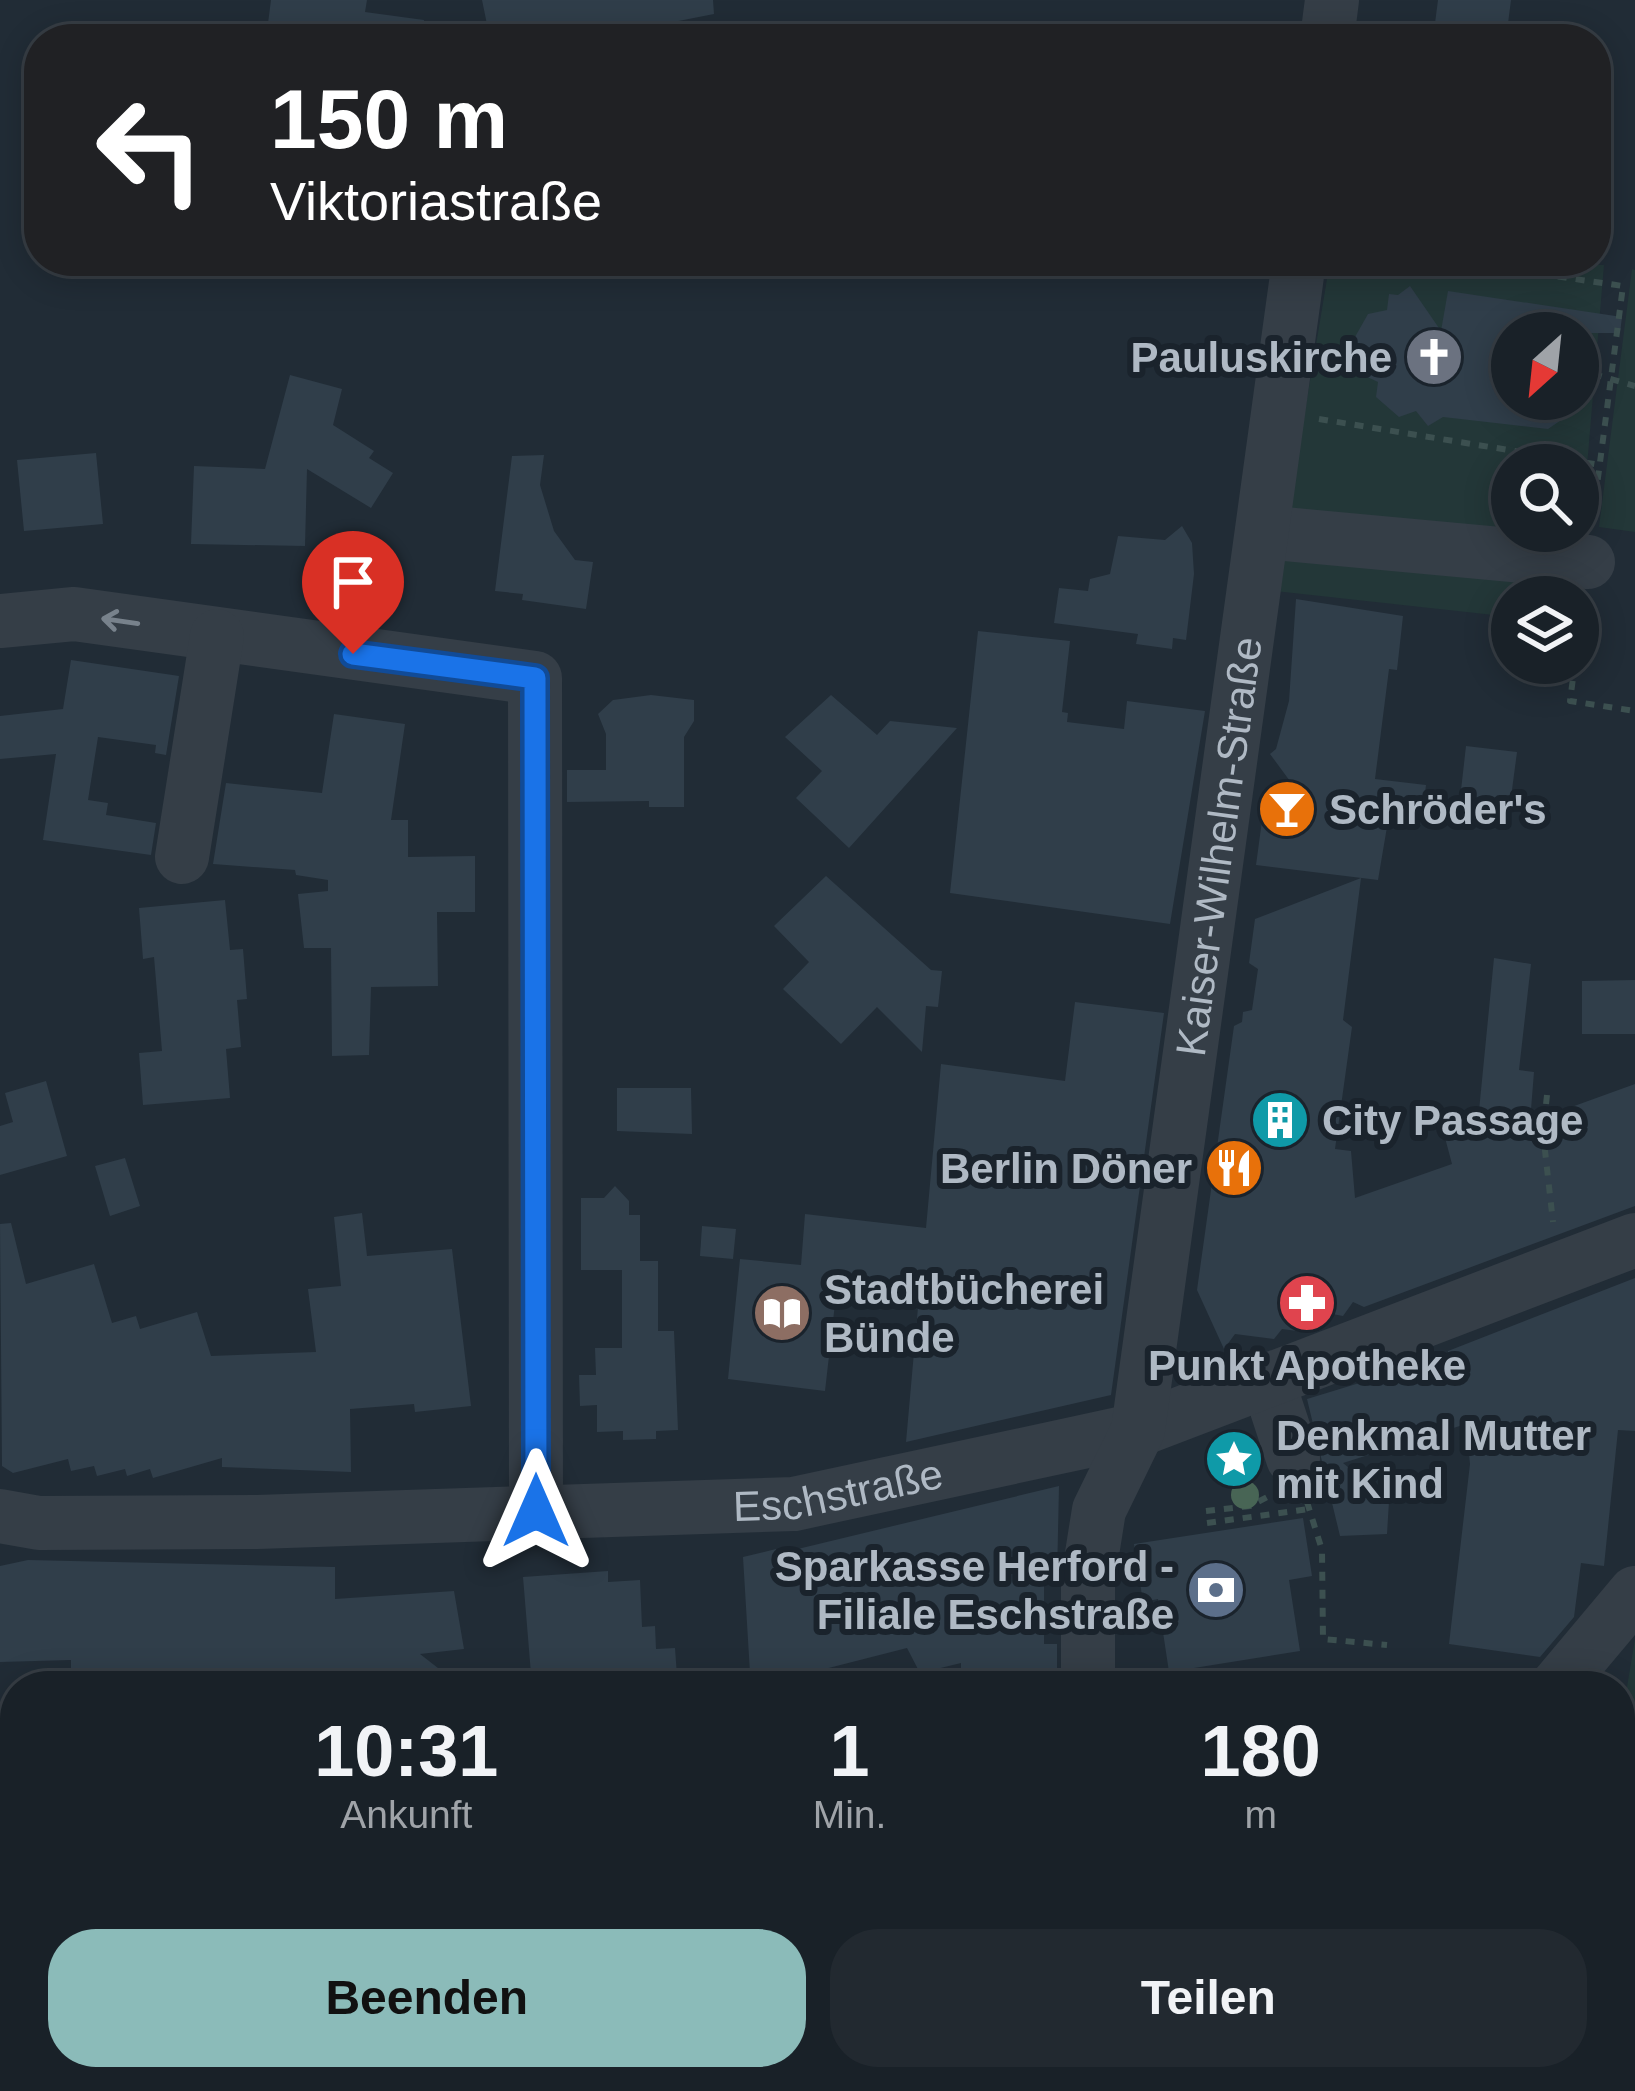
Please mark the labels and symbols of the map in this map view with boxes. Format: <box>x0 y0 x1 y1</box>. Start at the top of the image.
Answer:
north arrow <box>1491 312 1599 420</box>
church icon: Pauluskirche <box>1403 326 1465 388</box>
place label: Pauluskirche <box>1131 334 1392 381</box>
pin <box>302 531 404 654</box>
one-way arrow <box>102 609 141 632</box>
street label: Kaiser-Wilhelm-Straße <box>1166 634 1270 1059</box>
bar icon: Schröder's <box>1256 778 1318 840</box>
place label: Schröder's <box>1329 786 1547 833</box>
building icon: City Passage <box>1249 1089 1311 1151</box>
place label: City Passage <box>1322 1097 1583 1144</box>
restaurant icon: Berlin Döner <box>1203 1137 1265 1199</box>
place label: Berlin Döner <box>940 1145 1192 1192</box>
place label: Stadtbücherei Bünde <box>824 1266 1104 1361</box>
pharmacy icon: Punkt Apotheke <box>1276 1272 1338 1334</box>
library icon: Stadtbücherei Bünde <box>751 1282 813 1344</box>
place label: Punkt Apotheke <box>1148 1342 1466 1389</box>
place label: Denkmal Mutter mit Kind <box>1276 1412 1591 1507</box>
place icon: Denkmal Mutter mit Kind <box>1203 1428 1265 1490</box>
position arrow <box>473 1448 599 1574</box>
street label: Eschstraße <box>732 1449 947 1530</box>
place label: Sparkasse Herford - Filiale Eschstraße <box>775 1543 1174 1638</box>
bank icon: Sparkasse Herford - Filiale Eschstraße <box>1185 1559 1247 1621</box>

